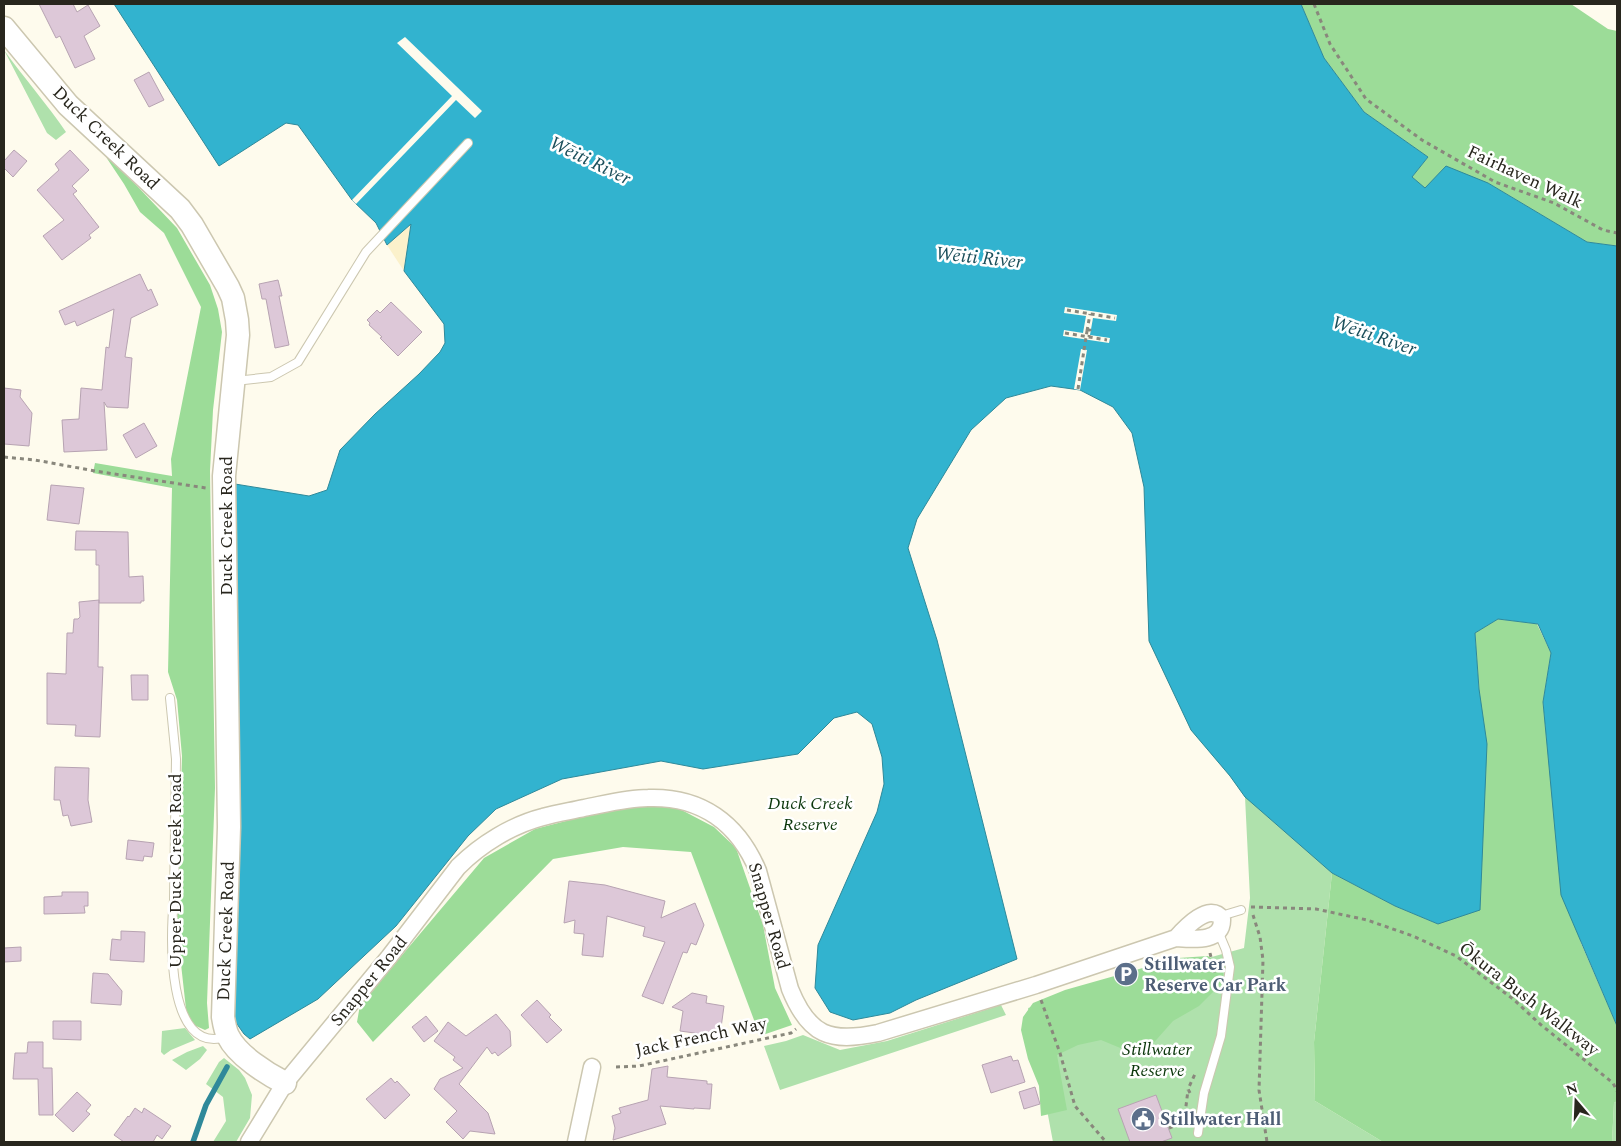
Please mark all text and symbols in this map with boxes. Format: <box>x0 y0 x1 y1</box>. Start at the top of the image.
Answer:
street label: Duck Creek Road <box>46 80 166 196</box>
water label: Wēiti River <box>544 129 636 193</box>
street label: Fairhaven Walk <box>1463 138 1587 216</box>
water label: Wēiti River <box>934 239 1024 277</box>
water label: Wēiti River <box>1328 308 1421 364</box>
street label: Duck Creek Road <box>213 456 240 596</box>
street label: Upper Duck Creek Road <box>162 773 189 969</box>
park label: Duck Creek Reserve <box>767 790 853 838</box>
street label: Snapper Road <box>741 859 797 973</box>
street label: Duck Creek Road <box>210 861 242 1001</box>
street label: Snapper Road <box>324 930 414 1032</box>
street label: Ōkura Bush Walkway <box>1453 935 1606 1063</box>
place label: Stillwater Reserve Car Park <box>1144 951 1287 999</box>
parking icon: Stillwater Reserve Car Park <box>1113 961 1139 987</box>
street label: Jack French Way <box>633 1010 770 1064</box>
park label: Stillwater Reserve <box>1122 1036 1193 1084</box>
north arrow <box>1551 1076 1601 1126</box>
text: N <box>1563 1077 1581 1101</box>
public building icon: Stillwater Hall <box>1130 1106 1156 1132</box>
place label: Stillwater Hall <box>1160 1106 1281 1133</box>

